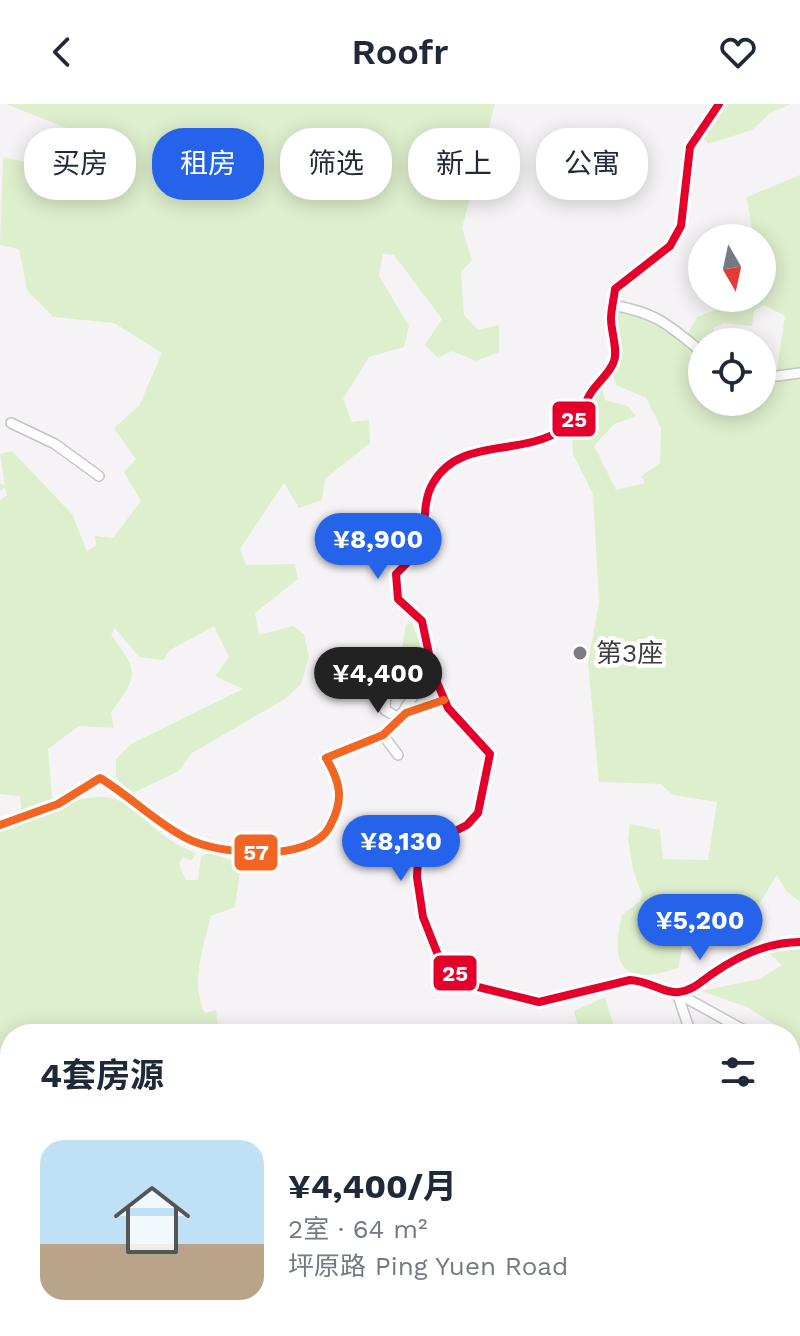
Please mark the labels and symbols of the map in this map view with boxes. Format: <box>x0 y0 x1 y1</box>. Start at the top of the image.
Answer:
north arrow <box>688 224 776 312</box>
line badge: 25 <box>551 400 597 438</box>
text: 25 <box>561 407 587 432</box>
pin: ¥8,900 <box>313 513 443 581</box>
place label: 第3座 <box>596 638 663 668</box>
marker: 第3座 <box>571 644 589 662</box>
pin: ¥4,400 <box>313 647 443 715</box>
pin: ¥8,130 <box>336 815 466 883</box>
line badge: 57 <box>233 833 279 872</box>
text: 57 <box>243 840 269 865</box>
pin: ¥5,200 <box>635 894 765 962</box>
line badge: 25 <box>432 954 478 992</box>
text: 25 <box>442 961 468 986</box>

